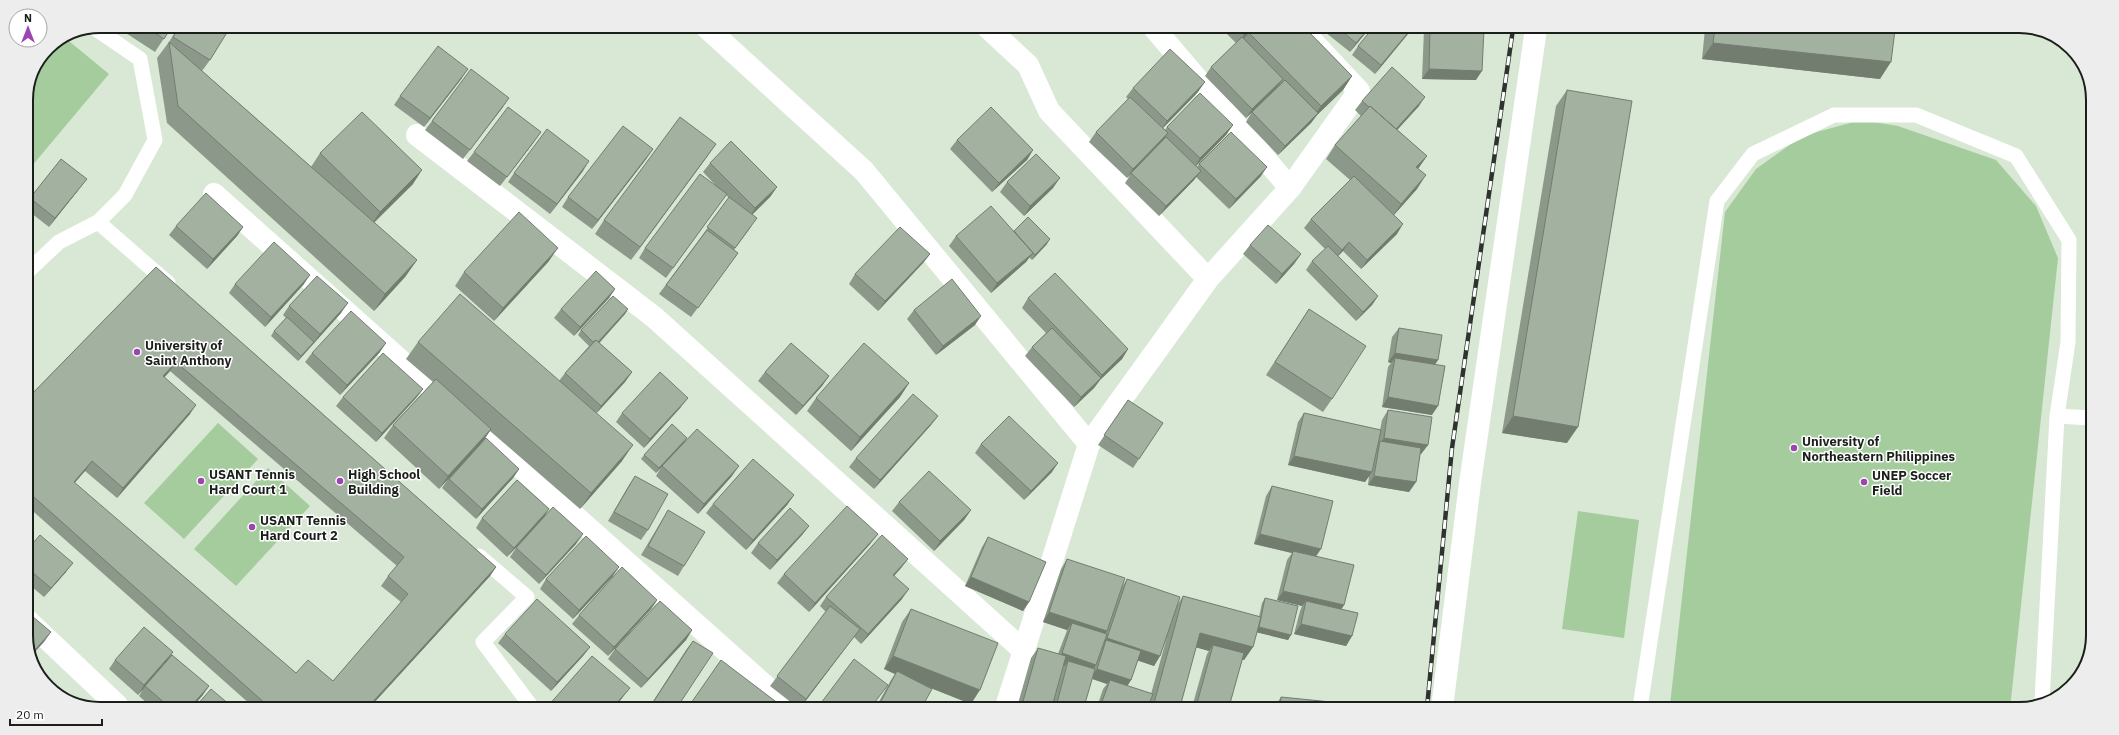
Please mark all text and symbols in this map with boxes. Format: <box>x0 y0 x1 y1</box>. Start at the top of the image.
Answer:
north arrow <box>8 8 48 48</box>
text: N <box>24 11 32 25</box>
place label: University of Saint Anthony <box>145 337 231 369</box>
marker: University of Saint Anthony <box>132 347 142 357</box>
place label: University of Northeastern Philippines <box>1802 433 1955 465</box>
marker: University of Northeastern Philippines <box>1789 443 1799 453</box>
place label: USANT Tennis Hard Court 1 <box>209 466 295 498</box>
place label: High School Building <box>348 466 420 498</box>
place label: UNEP Soccer Field <box>1872 467 1951 499</box>
marker: USANT Tennis Hard Court 1 <box>196 476 206 486</box>
marker: High School Building <box>335 476 345 486</box>
marker: UNEP Soccer Field <box>1859 477 1869 487</box>
place label: USANT Tennis Hard Court 2 <box>260 512 346 544</box>
marker: USANT Tennis Hard Court 2 <box>247 522 257 532</box>
scale bar <box>10 701 102 727</box>
text: 20 m <box>16 707 44 722</box>

